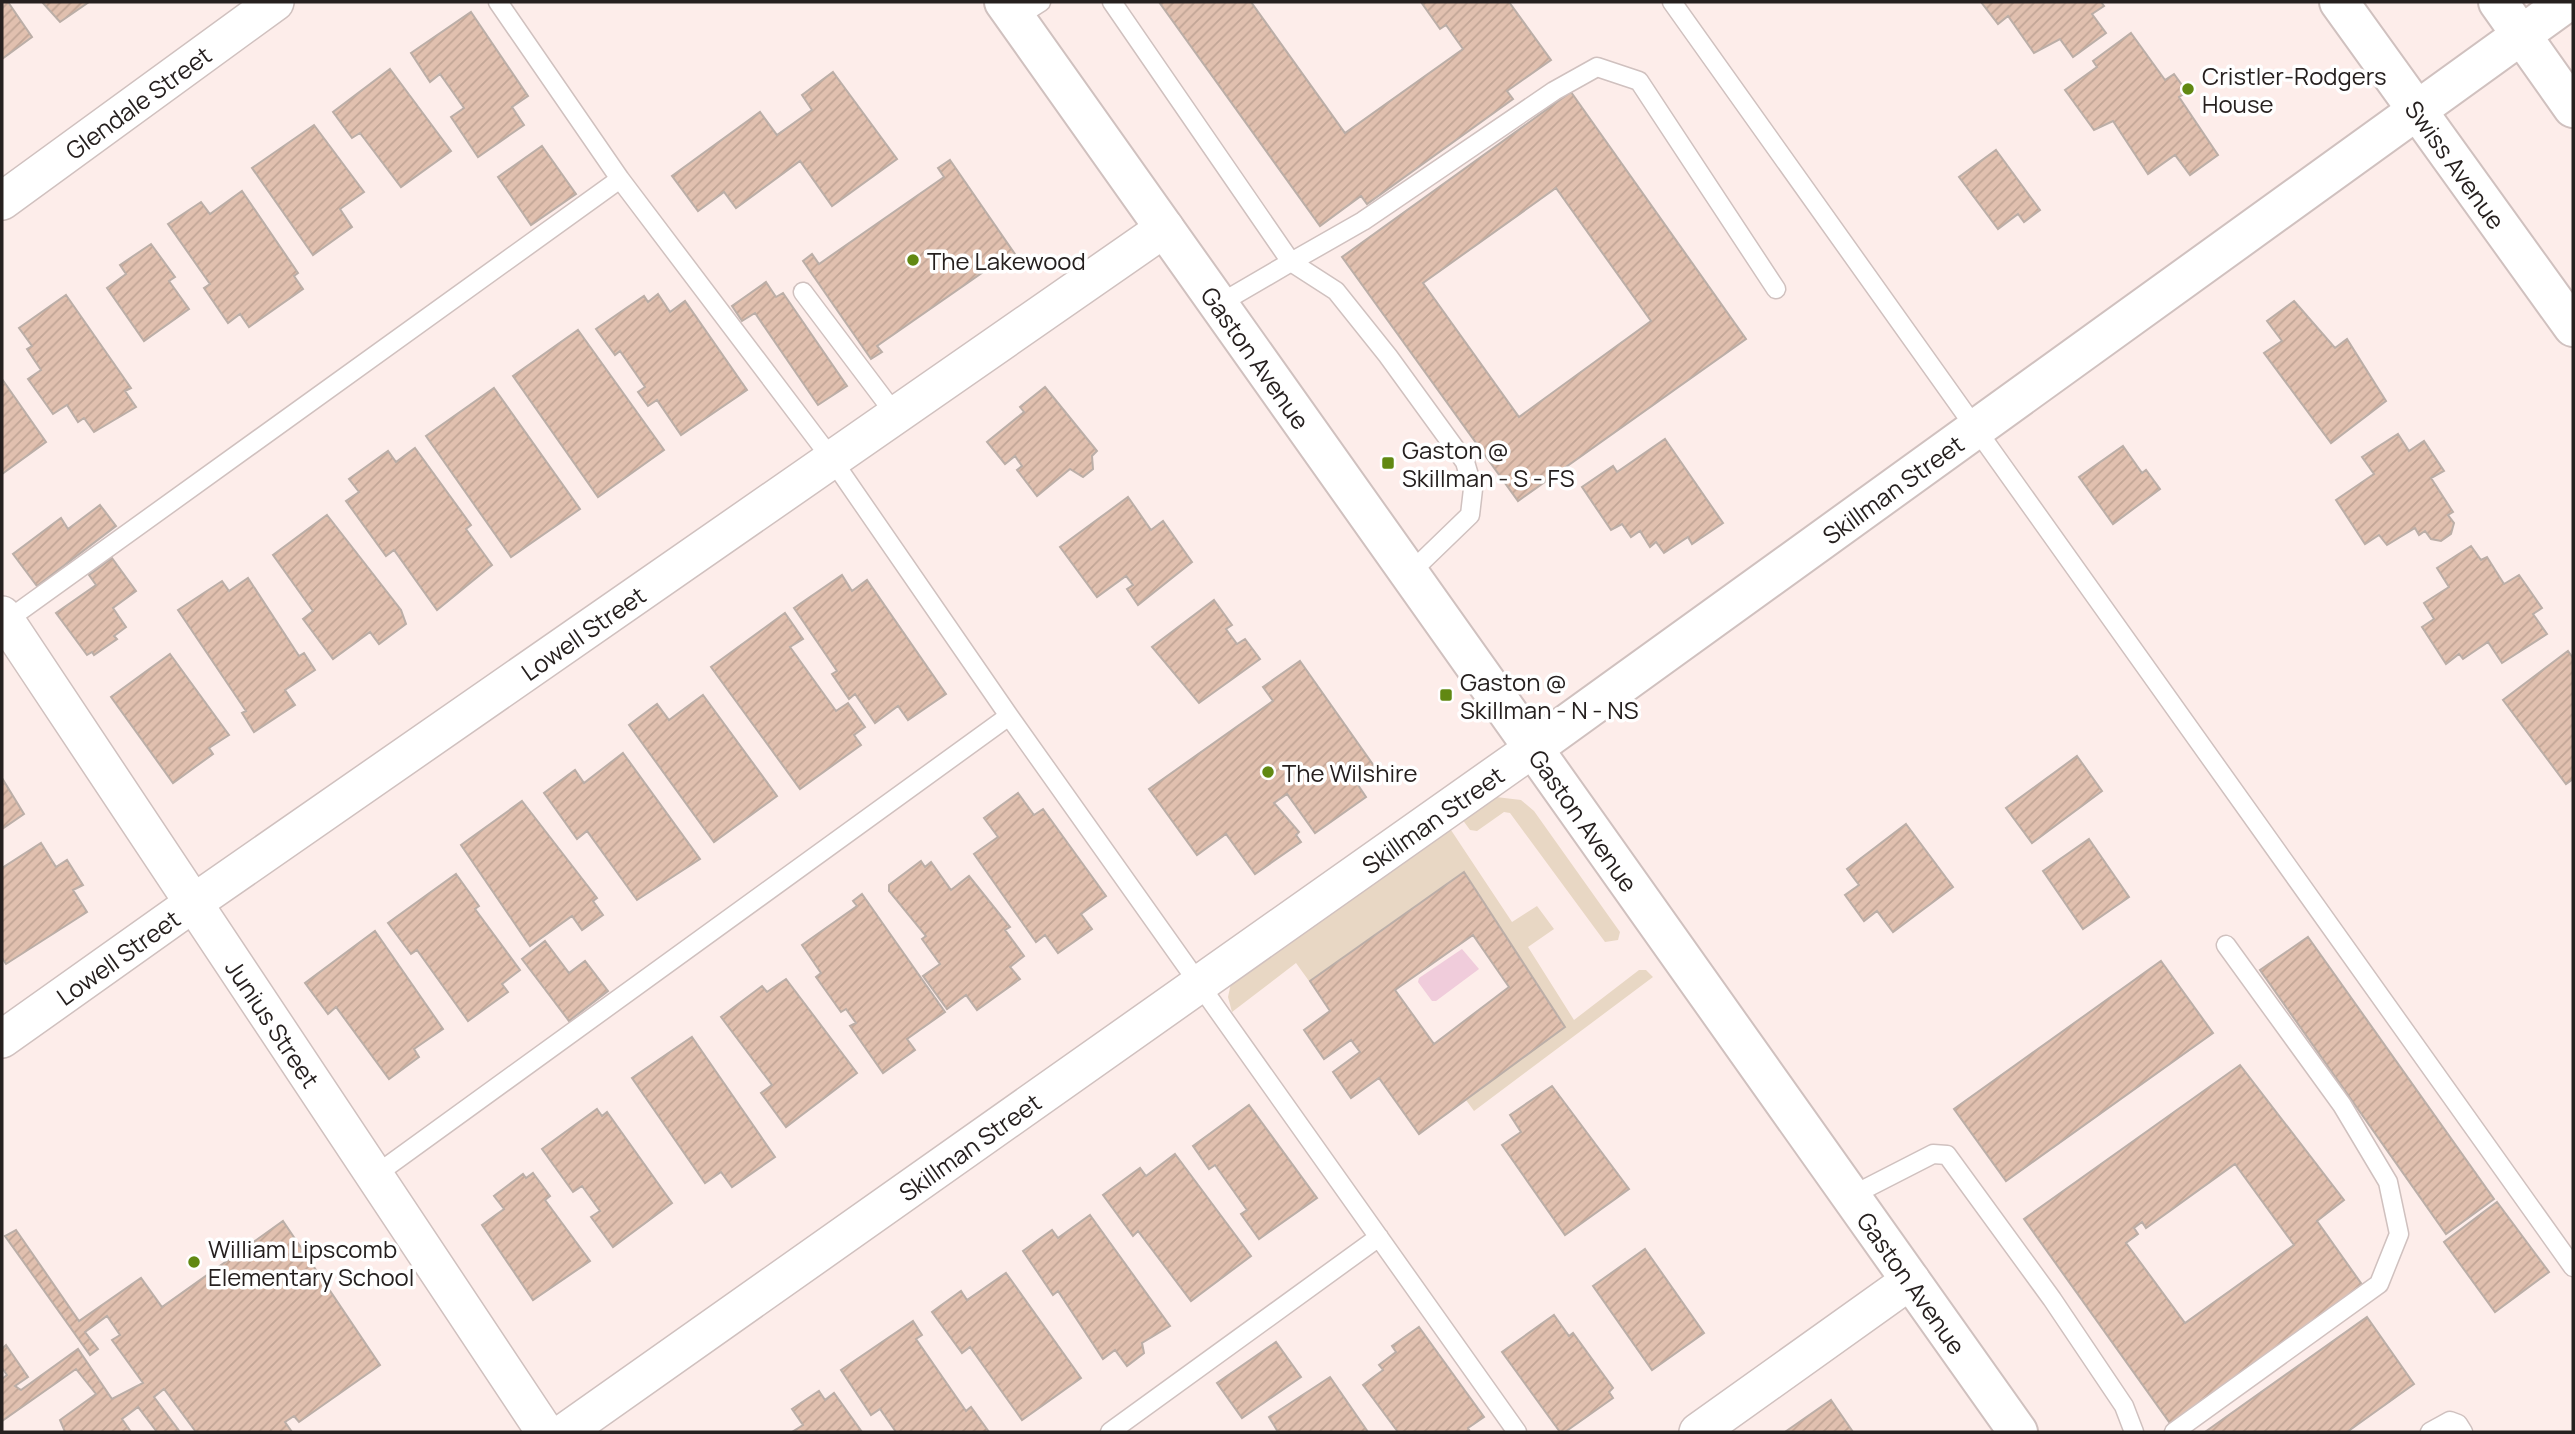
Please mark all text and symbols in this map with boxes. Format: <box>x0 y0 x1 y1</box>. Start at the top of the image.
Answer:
street label: Glendale Street <box>58 38 217 166</box>
place label: Cristler-Rodgers House <box>2202 59 2387 120</box>
marker: Cristler-Rodgers House <box>2180 81 2196 97</box>
street label: Swiss Avenue <box>2398 93 2513 235</box>
place label: The Lakewood <box>927 244 1086 277</box>
marker: The Lakewood <box>905 252 921 268</box>
street label: Gaston Avenue <box>1194 280 1318 436</box>
street label: Skillman Street <box>1815 427 1970 551</box>
place label: Gaston @ Skillman - S - FS <box>1402 433 1575 494</box>
marker: Gaston @ Skillman - S - FS <box>1380 455 1396 471</box>
street label: Lowell Street <box>514 578 652 687</box>
place label: Gaston @ Skillman - N - NS <box>1460 665 1638 726</box>
marker: Gaston @ Skillman - N - NS <box>1438 687 1454 703</box>
street label: Gaston Avenue <box>1522 742 1646 898</box>
place label: The Wilshire <box>1282 756 1417 789</box>
street label: Skillman Street <box>1355 758 1510 881</box>
marker: The Wilshire <box>1260 764 1276 780</box>
street label: Lowell Street <box>49 901 186 1012</box>
street label: Junius Street <box>219 953 328 1094</box>
street label: Skillman Street <box>892 1085 1047 1208</box>
street label: Gaston Avenue <box>1850 1205 1974 1361</box>
place label: William Lipscomb Elementary School <box>208 1232 414 1293</box>
marker: William Lipscomb Elementary School <box>186 1254 202 1270</box>

